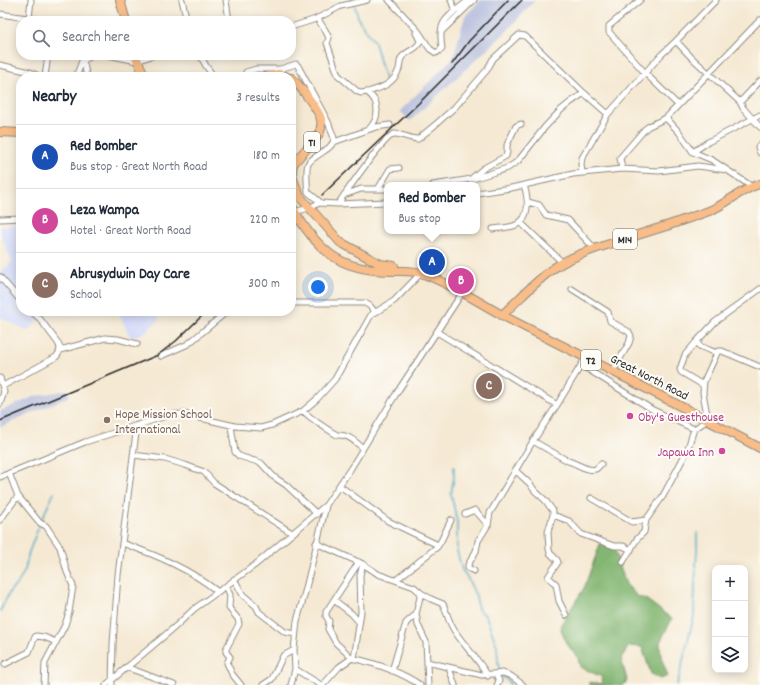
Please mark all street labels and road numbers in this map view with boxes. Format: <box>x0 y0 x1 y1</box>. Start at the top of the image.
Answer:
road number: T1 <box>304 132 320 152</box>
road number: M14 <box>613 229 637 249</box>
road number: T2 <box>581 350 601 370</box>
street label: Great North Road <box>606 350 692 406</box>

